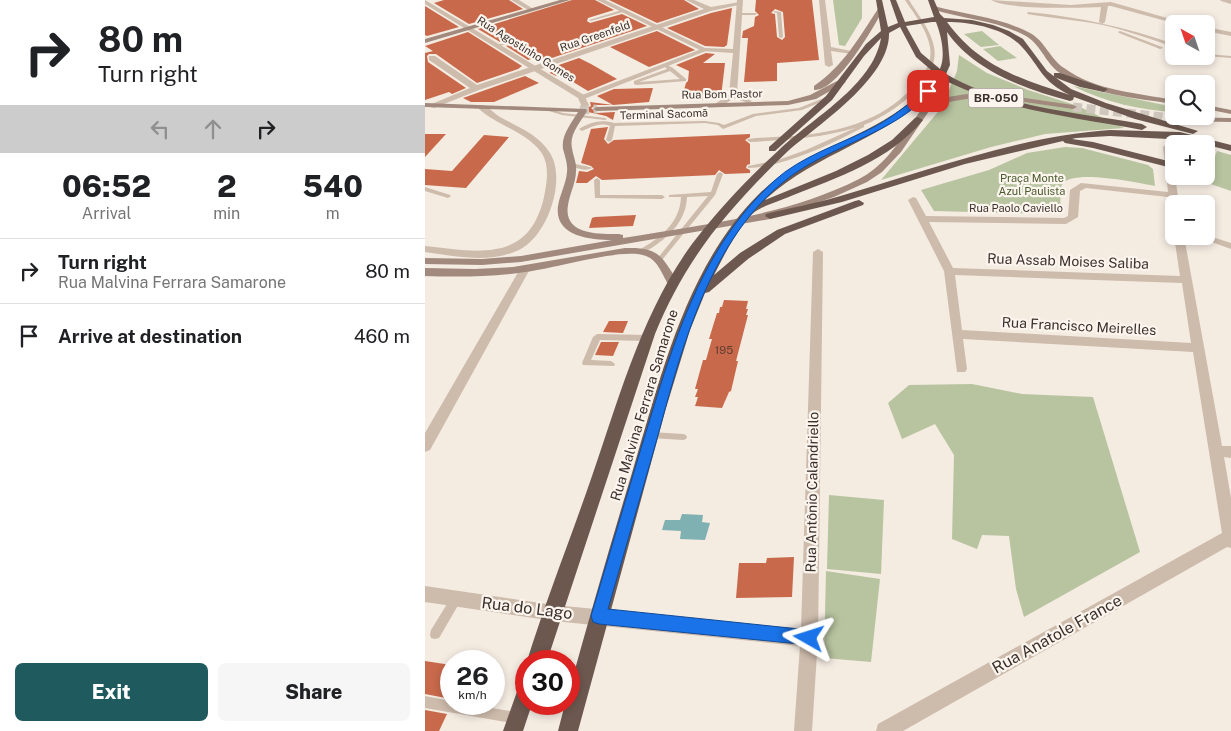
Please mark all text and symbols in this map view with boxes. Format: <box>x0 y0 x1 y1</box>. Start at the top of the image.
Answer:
street label: Rua Agostinho Gomes <box>475 14 577 84</box>
north arrow <box>1165 15 1215 65</box>
map controls <box>1165 15 1215 245</box>
street label: Rua Greenfeld <box>558 18 632 54</box>
text: 80 m <box>98 19 183 60</box>
icon: right <box>15 20 80 85</box>
text: Turn right <box>98 61 198 87</box>
pin <box>907 70 949 112</box>
button: search <box>1165 75 1215 125</box>
icon: arrive <box>914 77 942 105</box>
street label: Rua Bom Pastor <box>681 87 763 101</box>
road number: BR-050 <box>969 89 1023 108</box>
street label: Terminal Sacomã <box>620 106 708 122</box>
icon: left <box>146 115 174 143</box>
icon: ahead <box>199 115 227 143</box>
icon: right <box>252 115 280 143</box>
button: + <box>1165 135 1215 185</box>
text: 06:52 <box>62 168 151 204</box>
text: 2 <box>217 168 237 204</box>
text: 540 <box>302 168 363 204</box>
park label: Praça Monte Azul Paulista <box>999 172 1065 197</box>
button: − <box>1165 195 1215 245</box>
street label: Rua Paolo Caviello <box>969 202 1063 214</box>
text: Arrival <box>82 204 131 223</box>
text: min <box>213 204 240 223</box>
text: m <box>326 204 340 223</box>
street label: Rua Assab Moises Saliba <box>987 250 1149 272</box>
text: Turn right <box>58 251 147 273</box>
icon: right <box>15 257 43 285</box>
text: 80 m <box>365 260 410 282</box>
text: Rua Malvina Ferrara Samarone <box>58 273 286 292</box>
street label: Rua Malvina Ferrara Samarone <box>607 307 681 503</box>
street label: Rua Francisco Meirelles <box>1001 314 1157 338</box>
icon: arrive <box>15 322 43 350</box>
text: Arrive at destination <box>58 325 242 347</box>
text: 460 m <box>354 325 410 347</box>
house number: 195 <box>715 344 733 356</box>
street label: Rua Antônio Calandriello <box>803 411 821 572</box>
street label: Rua Anatole France <box>989 590 1125 678</box>
street label: Rua do Lago <box>480 593 574 623</box>
position arrow <box>782 611 834 663</box>
speed limit sign: 30 <box>515 650 580 715</box>
text: 26 <box>456 661 489 691</box>
button: Exit <box>15 663 208 721</box>
button: Share <box>218 663 410 721</box>
text: km/h <box>458 688 487 702</box>

